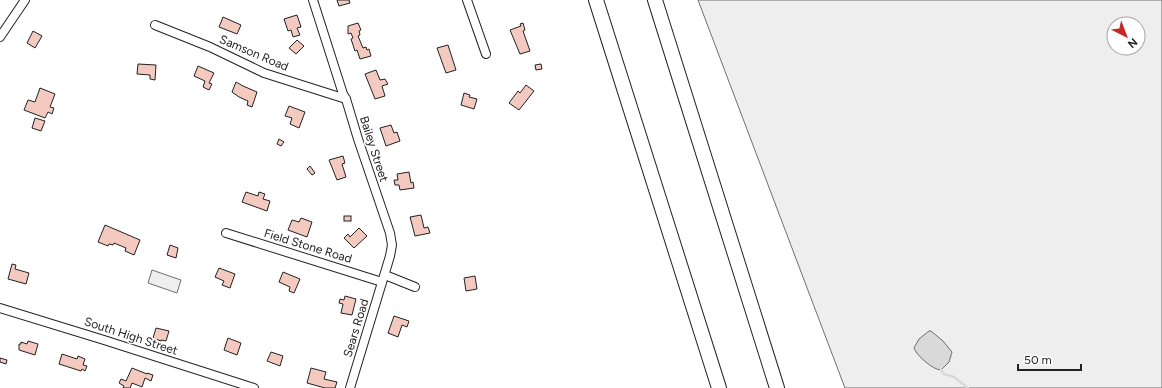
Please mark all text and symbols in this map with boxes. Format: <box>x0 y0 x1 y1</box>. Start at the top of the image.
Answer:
north arrow <box>1106 16 1146 56</box>
street label: Samson Road <box>217 32 291 74</box>
text: N <box>1125 35 1140 51</box>
street label: Bailey Street <box>357 114 391 184</box>
street label: Field Stone Road <box>262 226 354 266</box>
street label: Sears Road <box>340 297 372 359</box>
street label: South High Street <box>83 314 180 358</box>
scale bar <box>1018 346 1081 372</box>
text: 50 m <box>1024 353 1052 367</box>

